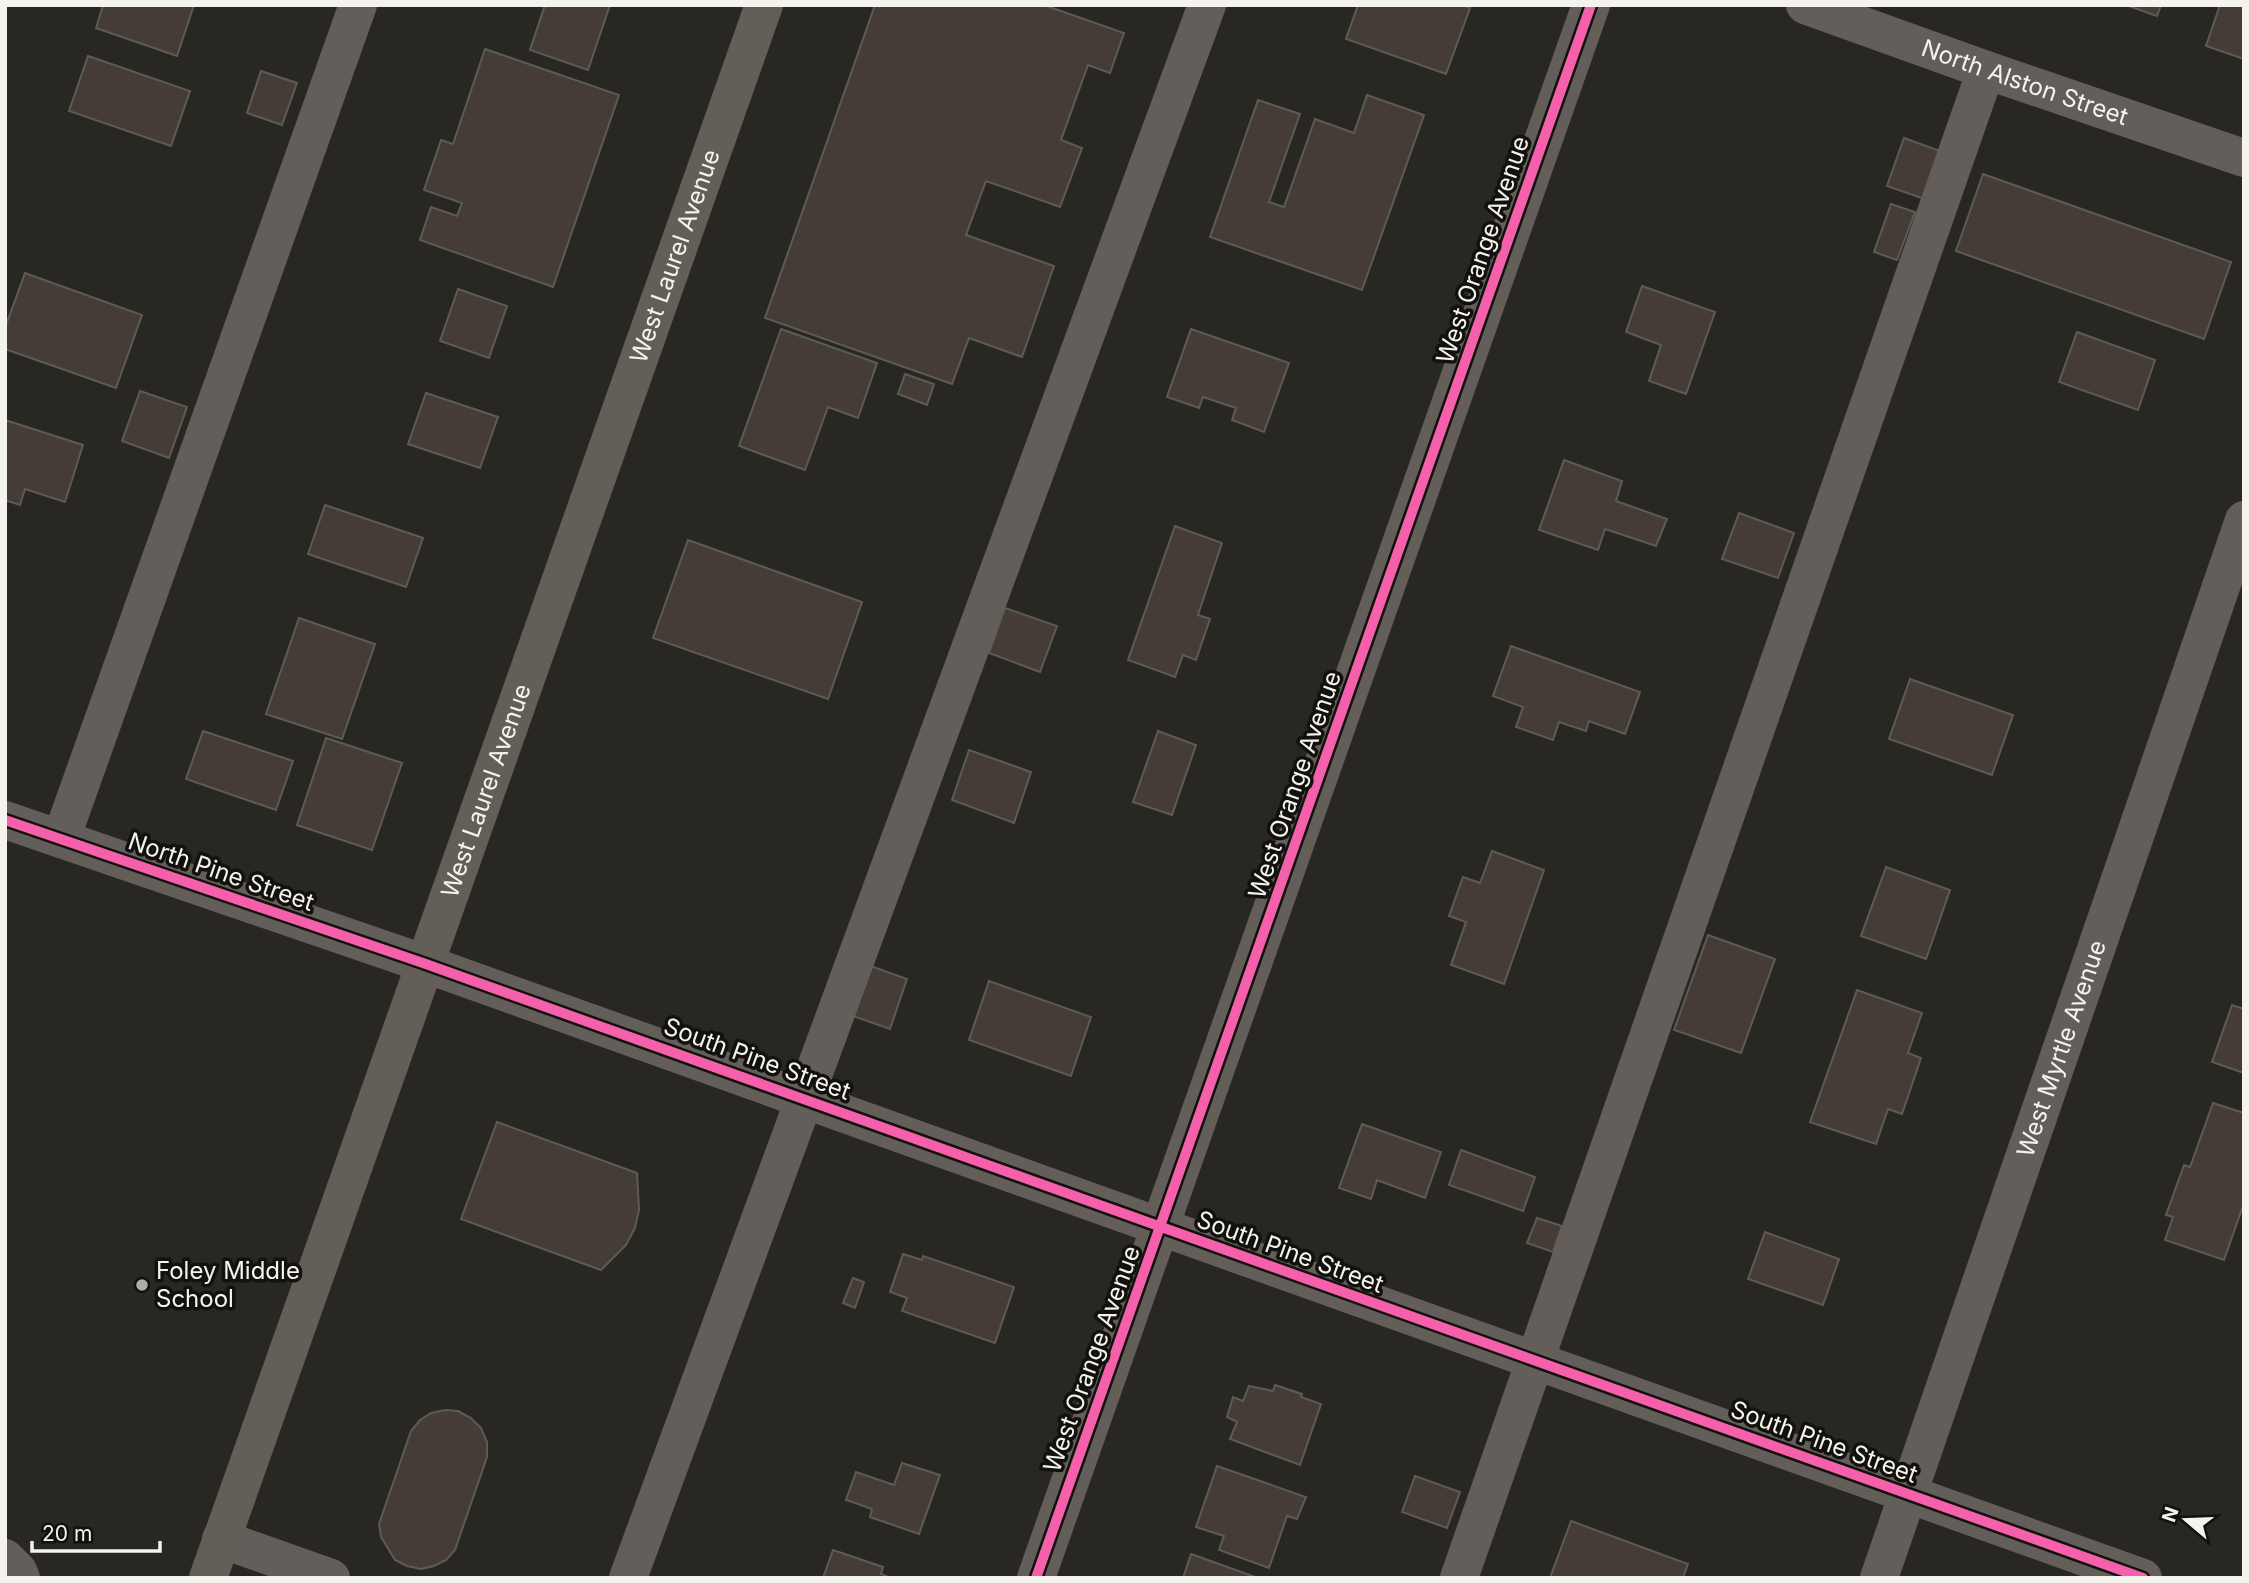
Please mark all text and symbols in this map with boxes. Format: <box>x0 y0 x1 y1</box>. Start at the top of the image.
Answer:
street label: North Alston Street <box>1918 33 2132 131</box>
street label: West Orange Avenue <box>1430 132 1535 367</box>
street label: West Laurel Avenue <box>624 145 726 367</box>
street label: West Orange Avenue <box>1242 667 1347 902</box>
street label: West Laurel Avenue <box>435 680 537 901</box>
street label: North Pine Street <box>125 826 318 917</box>
street label: West Myrtle Avenue <box>2010 936 2112 1161</box>
street label: South Pine Street <box>660 1011 855 1106</box>
street label: South Pine Street <box>1193 1204 1388 1299</box>
street label: West Orange Avenue <box>1037 1242 1146 1476</box>
place label: Foley Middle School <box>156 1256 300 1313</box>
marker: Foley Middle School <box>134 1277 150 1293</box>
street label: South Pine Street <box>1727 1394 1922 1489</box>
north arrow <box>2151 1485 2221 1555</box>
text: N <box>2157 1504 2184 1525</box>
scale bar <box>32 1510 159 1554</box>
text: 20 m <box>42 1521 92 1546</box>

